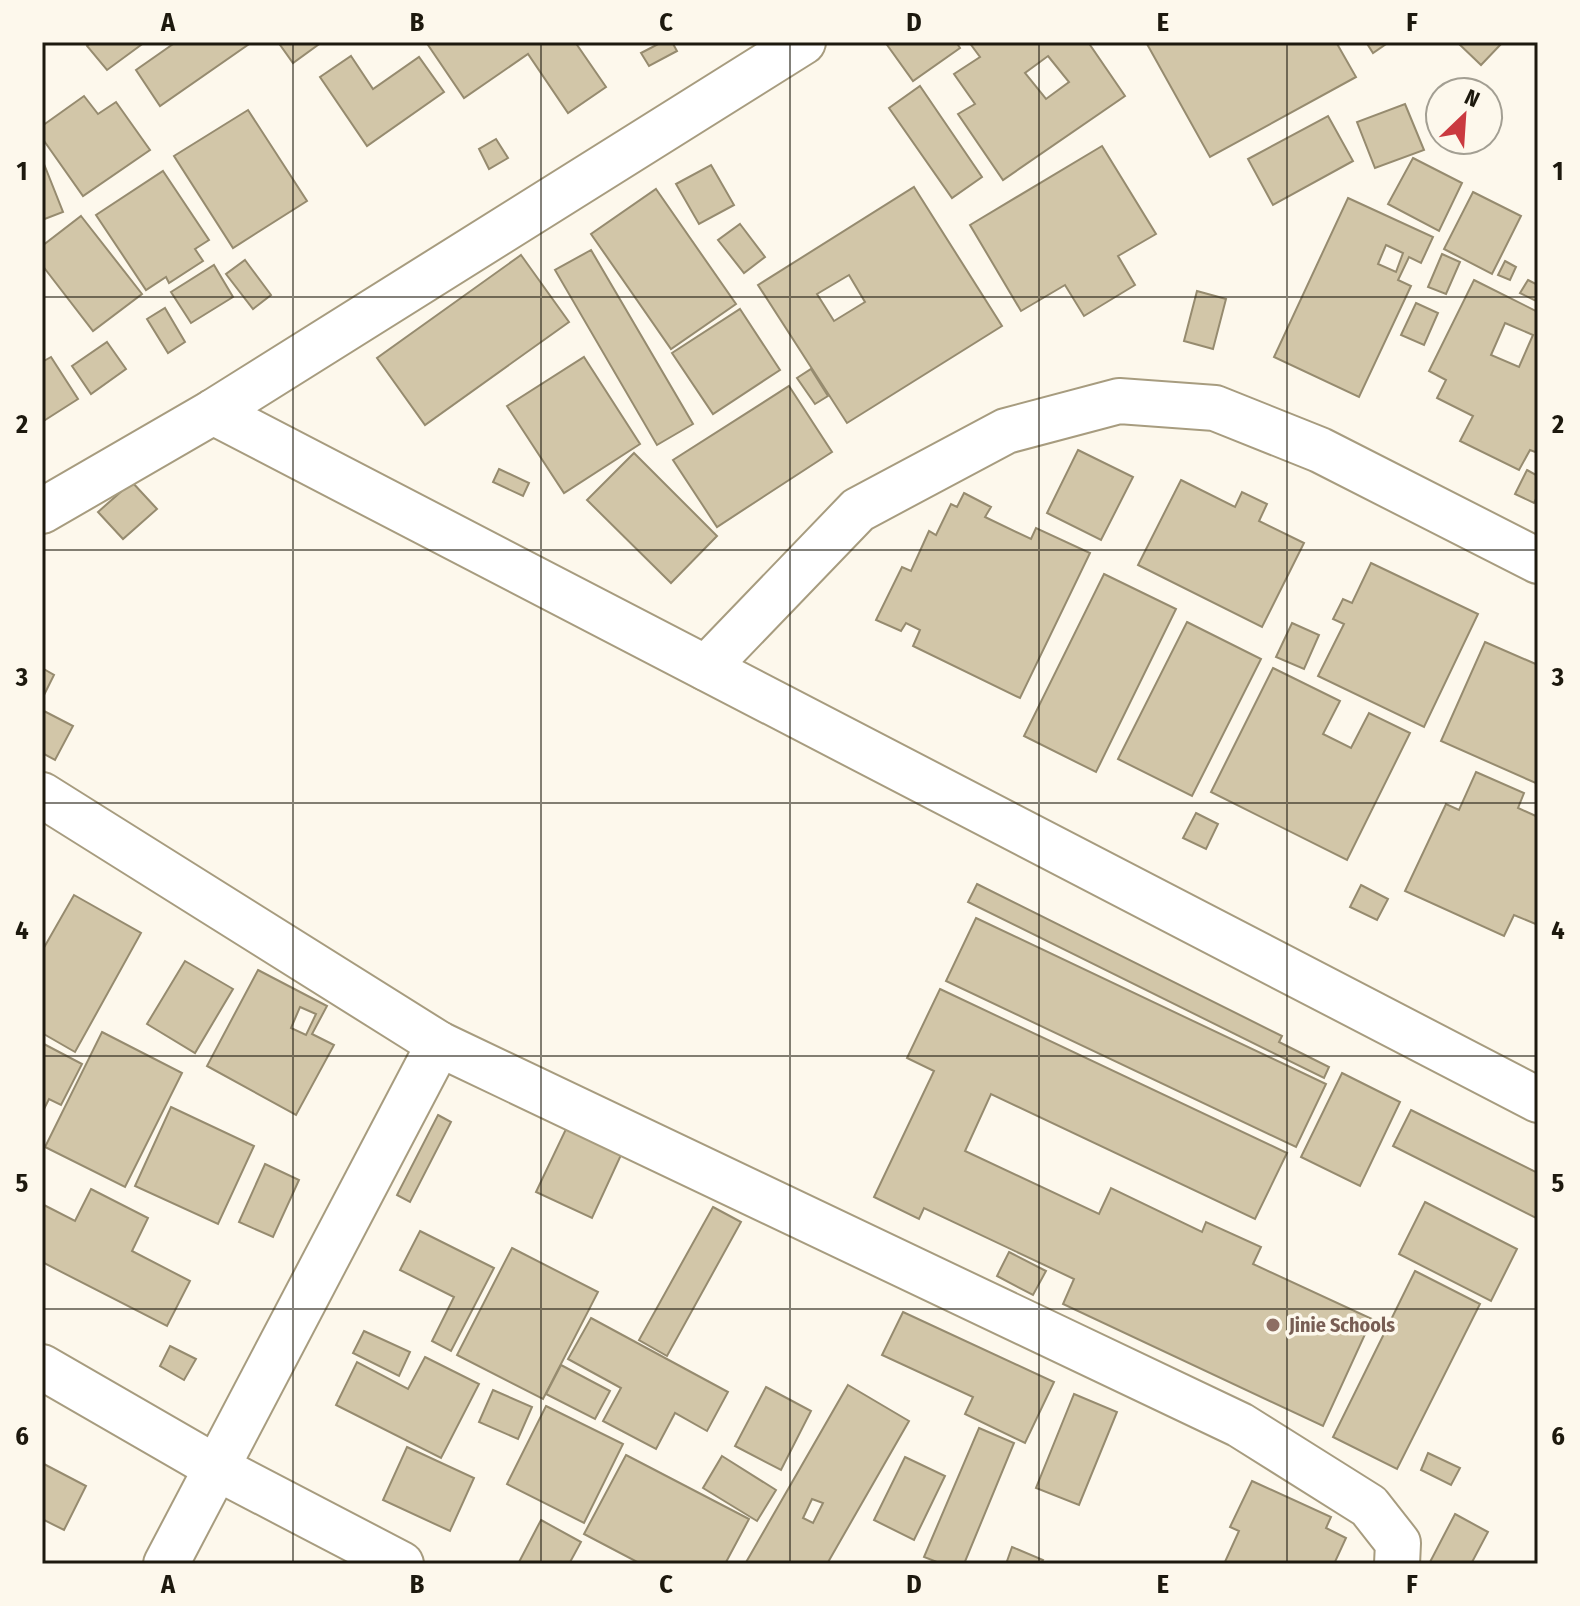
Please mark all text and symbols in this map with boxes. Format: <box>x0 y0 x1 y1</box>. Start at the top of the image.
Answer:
text: A <box>160 7 176 38</box>
text: B <box>410 7 425 38</box>
text: C <box>659 7 673 38</box>
text: D <box>906 7 922 38</box>
text: E <box>1157 7 1169 38</box>
text: F <box>1406 7 1418 38</box>
north arrow <box>1424 76 1504 156</box>
text: N <box>1461 83 1484 113</box>
text: 1 <box>17 156 28 187</box>
text: 1 <box>1553 156 1564 187</box>
text: 2 <box>15 409 28 440</box>
text: 2 <box>1551 409 1564 440</box>
text: 3 <box>15 662 28 693</box>
text: 3 <box>1551 662 1564 693</box>
text: 4 <box>15 915 29 946</box>
text: 4 <box>1551 915 1565 946</box>
text: 5 <box>16 1168 29 1199</box>
text: 5 <box>1552 1168 1565 1199</box>
place label: Jinie Schools <box>1288 1313 1395 1337</box>
marker: Jinie Schools <box>1264 1316 1282 1334</box>
text: 6 <box>15 1421 29 1452</box>
text: 6 <box>1551 1421 1565 1452</box>
text: A <box>160 1569 176 1600</box>
text: B <box>410 1569 425 1600</box>
text: C <box>659 1569 673 1600</box>
text: D <box>906 1569 922 1600</box>
text: E <box>1157 1569 1169 1600</box>
text: F <box>1406 1569 1418 1600</box>

